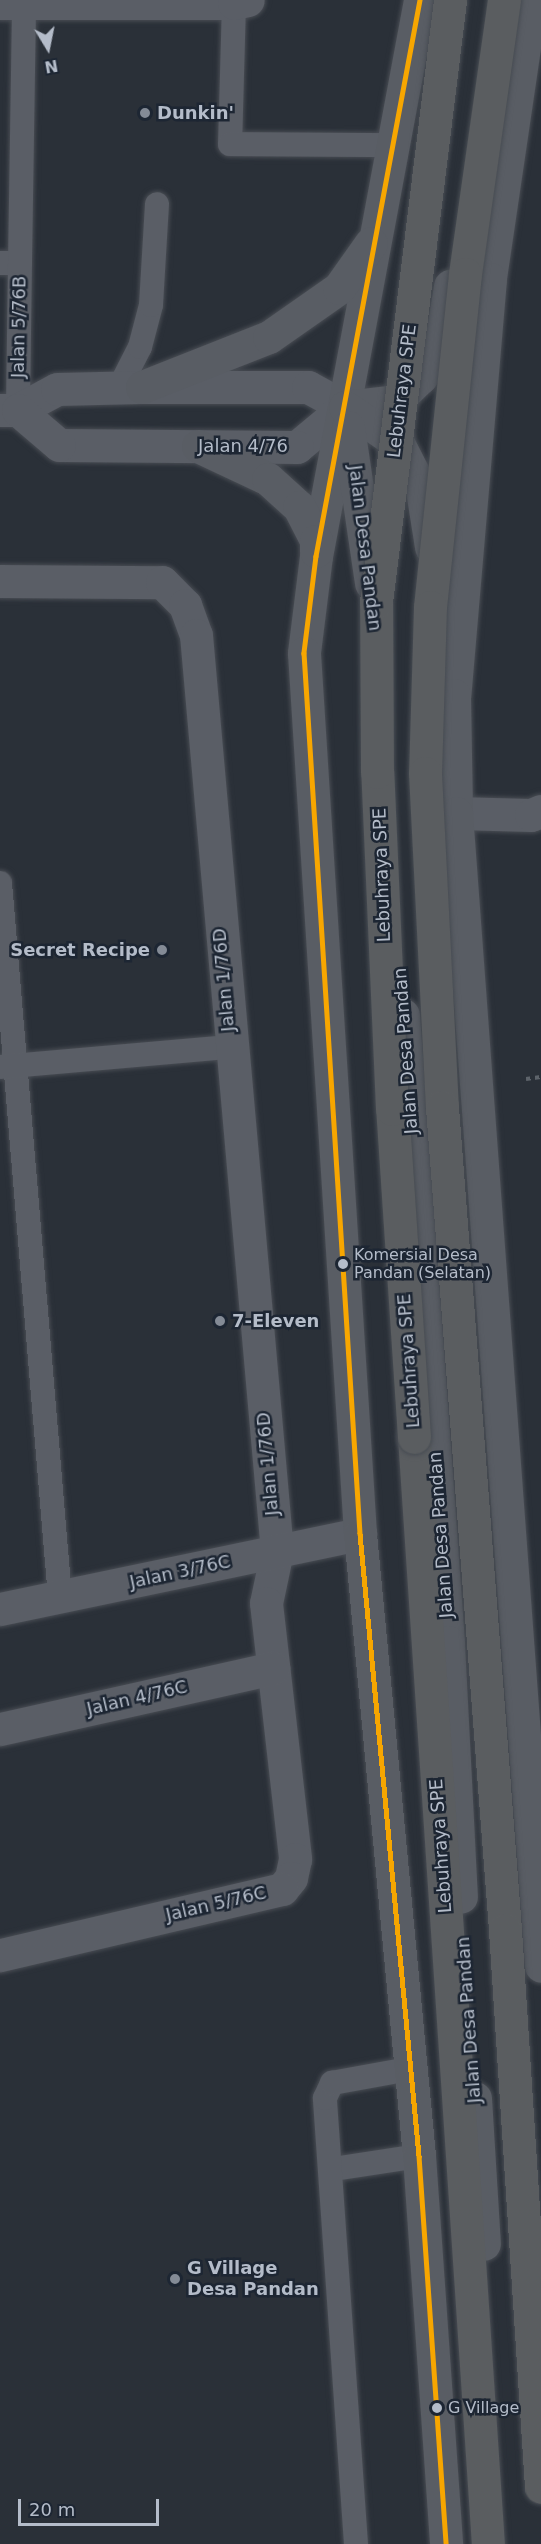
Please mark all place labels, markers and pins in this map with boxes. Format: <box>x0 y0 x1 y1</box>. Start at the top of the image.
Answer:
place label: Dunkin' <box>157 102 234 124</box>
marker: Dunkin' <box>138 106 152 120</box>
place label: Secret Recipe <box>10 939 150 961</box>
marker: Secret Recipe <box>155 943 169 957</box>
place label: Komersial Desa Pandan (Selatan) <box>354 1245 491 1283</box>
marker: Komersial Desa Pandan (Selatan) <box>337 1258 349 1270</box>
place label: 7-Eleven <box>232 1310 319 1332</box>
marker: 7-Eleven <box>213 1314 227 1328</box>
place label: G Village Desa Pandan <box>187 2258 319 2300</box>
marker: G Village Desa Pandan <box>168 2272 182 2286</box>
place label: G Village <box>448 2398 519 2418</box>
marker: G Village <box>431 2402 443 2414</box>

